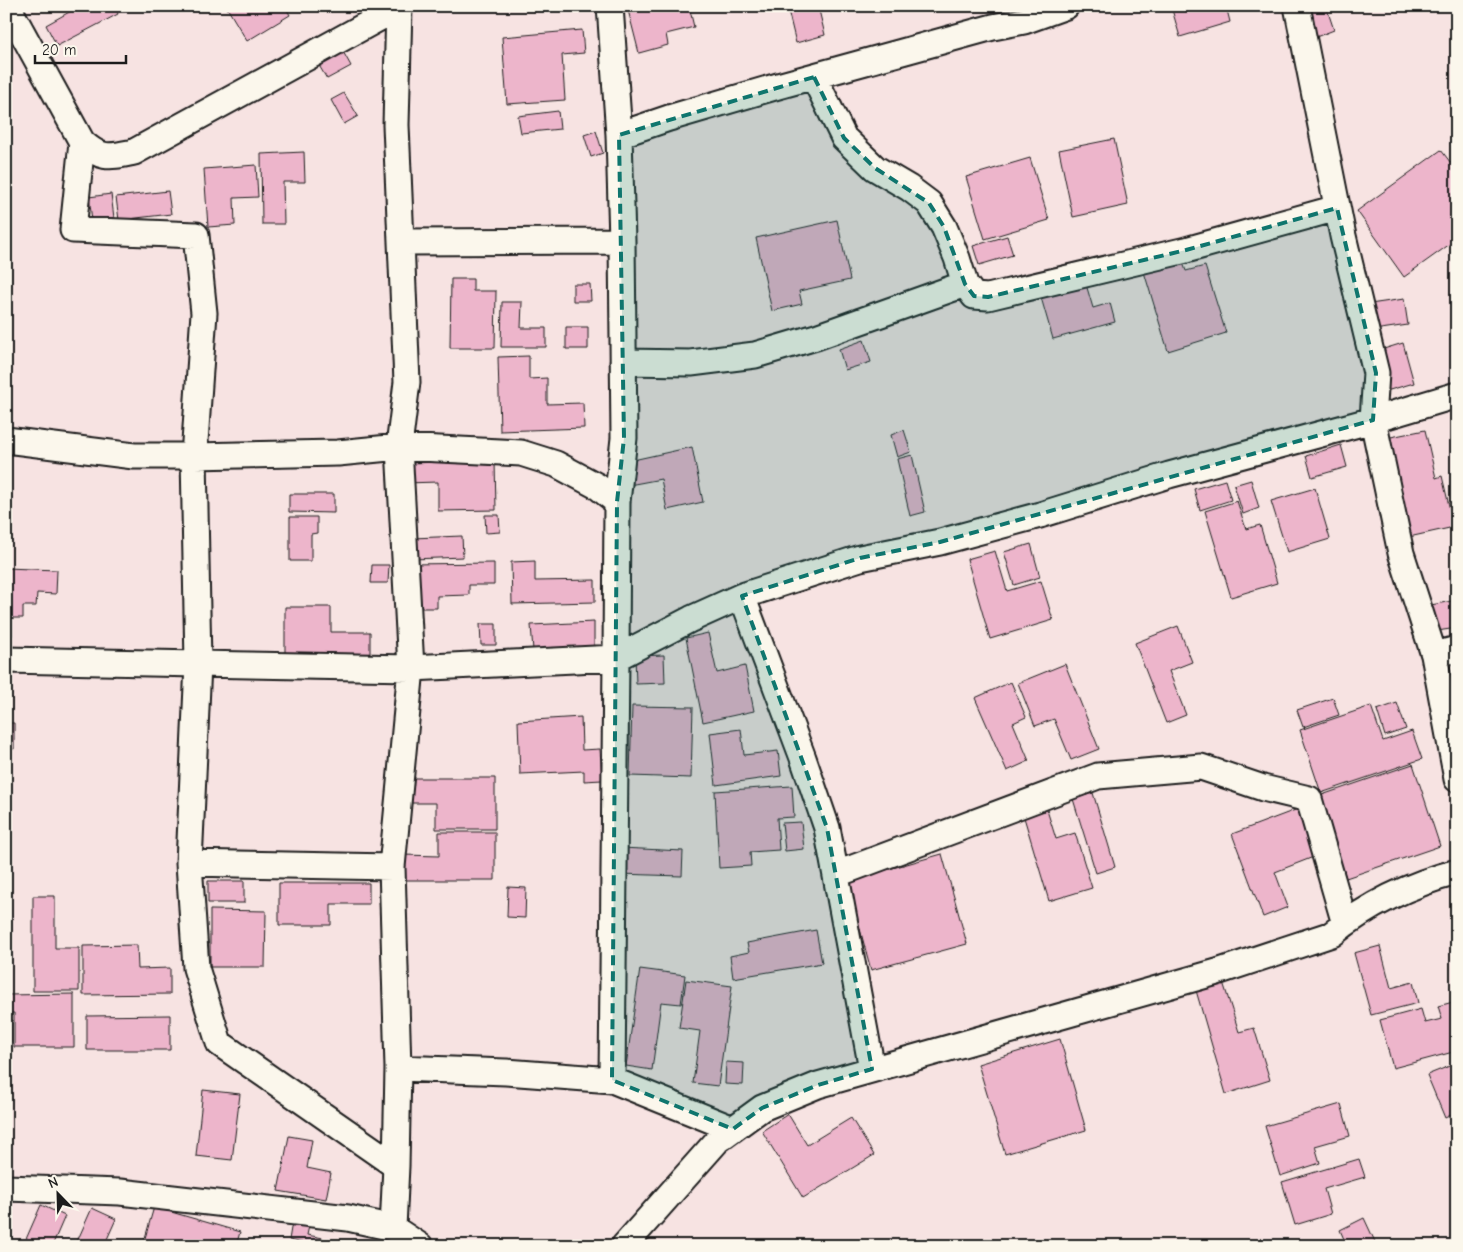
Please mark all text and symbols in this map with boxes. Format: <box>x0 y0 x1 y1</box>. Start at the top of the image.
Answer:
scale bar <box>35 32 126 64</box>
text: 20 m <box>42 41 76 59</box>
north arrow <box>32 1170 82 1220</box>
text: N <box>46 1173 61 1192</box>

